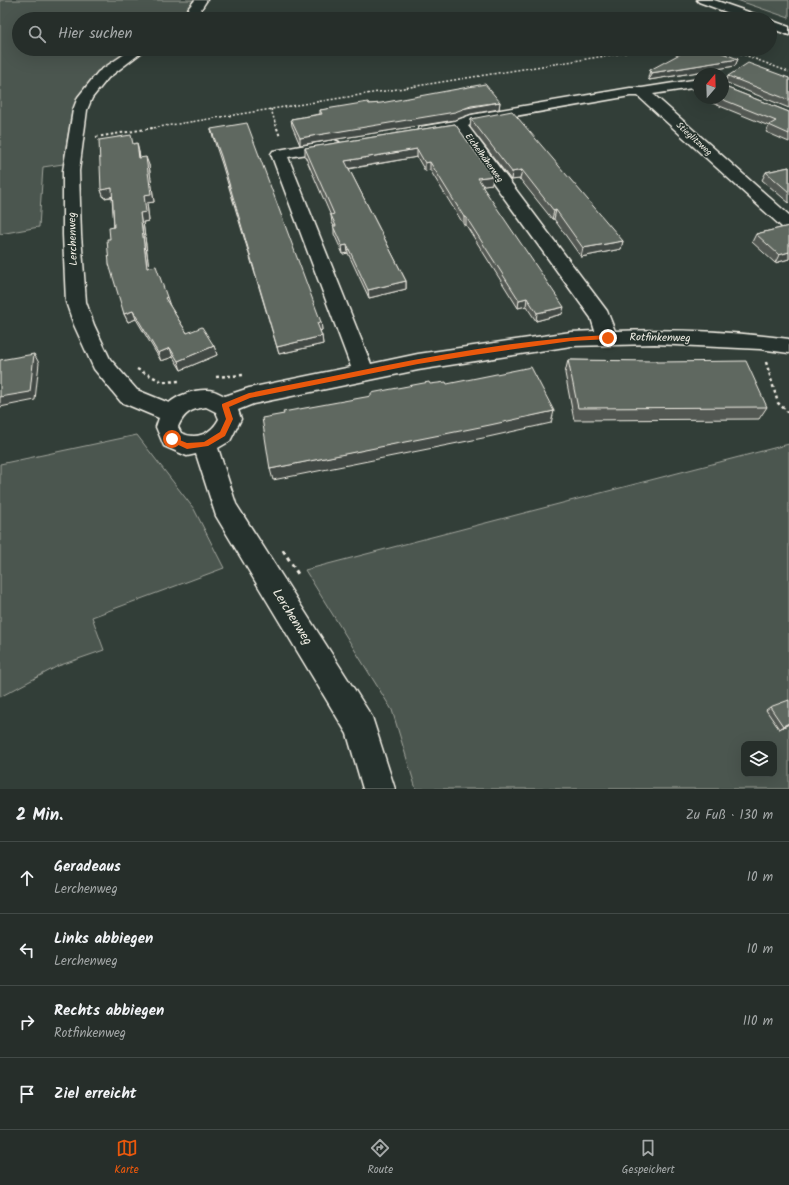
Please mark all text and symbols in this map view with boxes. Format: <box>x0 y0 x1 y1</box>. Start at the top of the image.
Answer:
search box <box>12 12 777 56</box>
text: Hier suchen <box>58 22 132 46</box>
icon: search <box>26 23 48 45</box>
north arrow <box>693 68 729 104</box>
street label: Stieglitzweg <box>672 118 716 160</box>
street label: Eichelhäherweg <box>461 130 507 186</box>
street label: Lerchenweg <box>63 212 83 266</box>
street label: Rotfinkenweg <box>629 328 691 348</box>
route end <box>599 329 617 347</box>
route start <box>163 430 181 448</box>
street label: Lerchenweg <box>266 584 318 650</box>
map controls <box>741 741 777 777</box>
button: layers <box>741 741 777 777</box>
text: 2 Min. <box>16 802 63 829</box>
text: Zu Fuß · 130 m <box>686 805 773 826</box>
text: Geradeaus <box>54 855 121 879</box>
icon: ahead <box>16 867 38 889</box>
text: 10 m <box>747 867 773 888</box>
text: Lerchenweg <box>54 879 118 900</box>
text: Links abbiegen <box>54 927 153 951</box>
icon: left <box>16 939 38 961</box>
text: 10 m <box>747 939 773 960</box>
text: Lerchenweg <box>54 951 118 972</box>
text: Rechts abbiegen <box>54 999 164 1023</box>
icon: right <box>16 1011 38 1033</box>
text: 110 m <box>743 1011 773 1032</box>
text: Rotfinkenweg <box>54 1023 126 1044</box>
text: Ziel erreicht <box>54 1082 137 1106</box>
icon: arrive <box>16 1083 38 1105</box>
tab: Karte <box>114 1137 139 1179</box>
tab: Route <box>367 1137 393 1179</box>
tab: Gespeichert <box>622 1137 675 1179</box>

